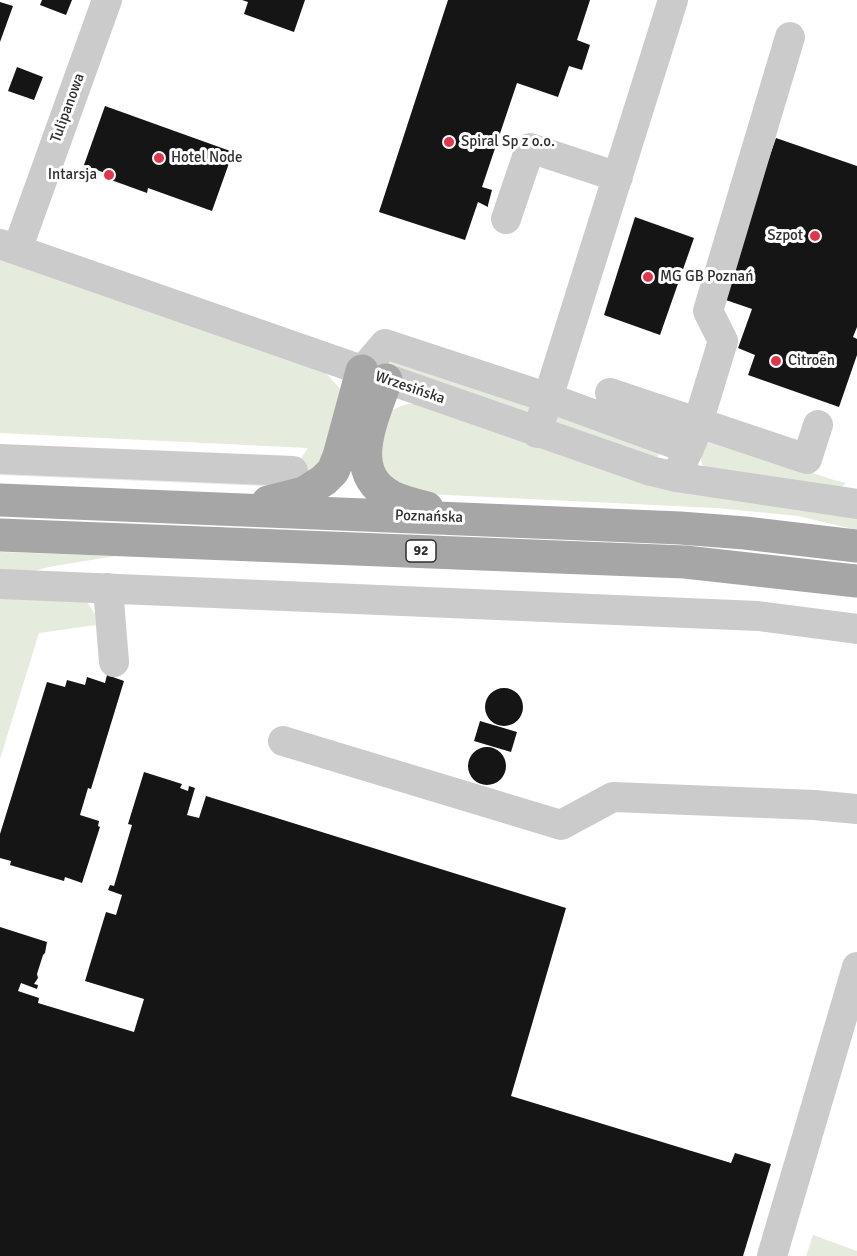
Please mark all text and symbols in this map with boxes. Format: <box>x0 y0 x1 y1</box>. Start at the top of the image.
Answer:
street label: Tulipanowa <box>47 71 89 145</box>
place label: Spiral Sp z o.o. <box>461 133 555 151</box>
marker: Spiral Sp z o.o. <box>442 135 456 149</box>
place label: Hotel Node <box>171 149 243 167</box>
marker: Hotel Node <box>152 151 166 165</box>
place label: Intarsja <box>48 166 97 184</box>
marker: Intarsja <box>102 168 116 182</box>
place label: Szpot <box>767 227 803 245</box>
marker: Szpot <box>808 229 822 243</box>
place label: MG GB Poznań <box>660 268 753 286</box>
marker: MG GB Poznań <box>641 270 655 284</box>
place label: Citroën <box>788 352 835 370</box>
marker: Citroën <box>769 354 783 368</box>
street label: Wrzesińska <box>373 368 447 408</box>
street label: Poznańska <box>395 507 463 527</box>
road number: 92 <box>406 540 436 562</box>

